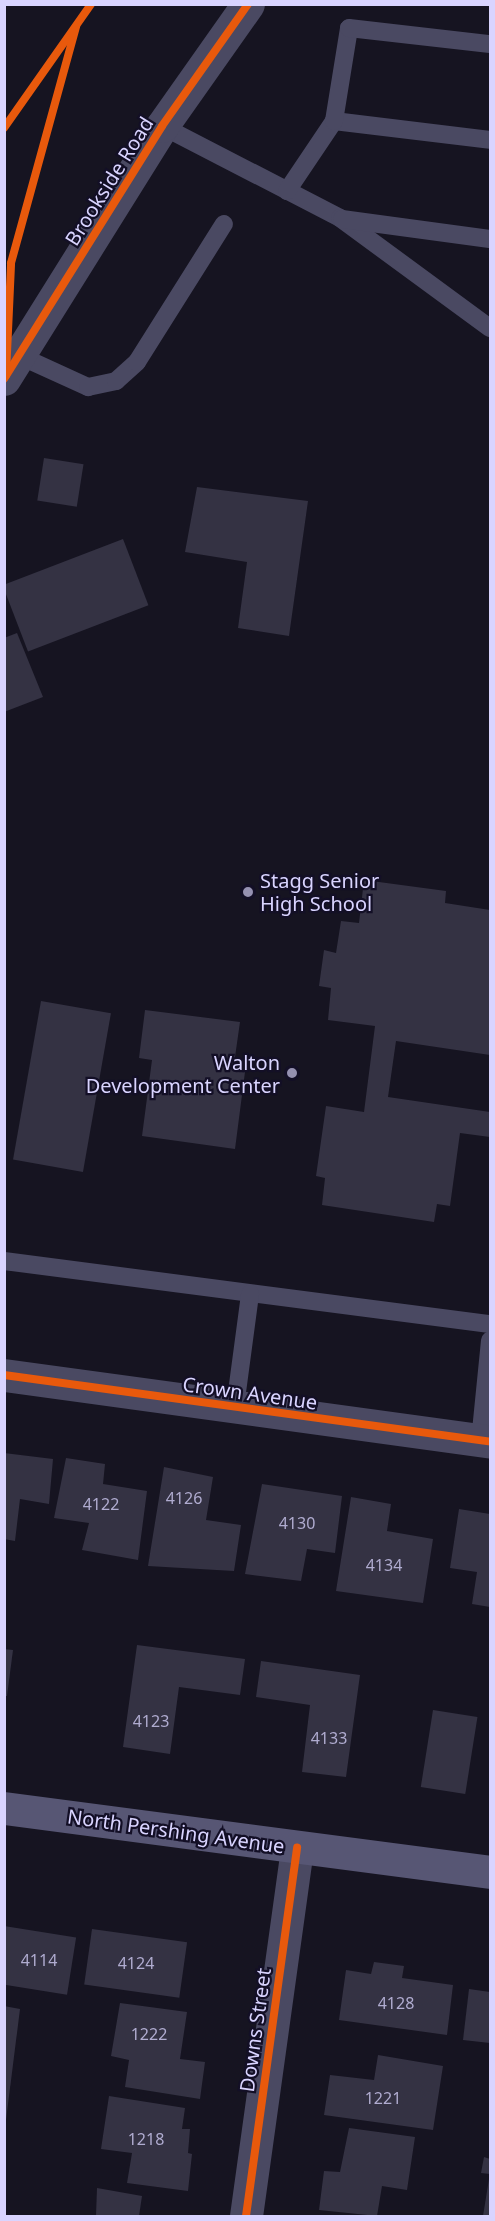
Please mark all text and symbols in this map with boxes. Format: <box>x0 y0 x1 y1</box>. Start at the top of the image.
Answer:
street label: Brookside Road <box>60 112 158 250</box>
place label: Stagg Senior High School <box>260 868 379 915</box>
marker: Stagg Senior High School <box>241 885 255 899</box>
place label: Walton Development Center <box>86 1050 280 1097</box>
marker: Walton Development Center <box>285 1066 299 1080</box>
street label: Crown Avenue <box>181 1372 319 1414</box>
house number: 4126 <box>166 1488 202 1508</box>
house number: 4122 <box>83 1494 119 1514</box>
house number: 4130 <box>279 1513 315 1533</box>
house number: 4134 <box>366 1555 402 1575</box>
house number: 4123 <box>133 1711 169 1731</box>
house number: 4133 <box>311 1728 347 1748</box>
street label: North Pershing Avenue <box>66 1804 286 1858</box>
house number: 4114 <box>21 1950 57 1970</box>
house number: 4124 <box>118 1953 154 1973</box>
street label: Downs Street <box>234 1966 276 2094</box>
house number: 4128 <box>378 1993 414 2013</box>
house number: 1222 <box>131 2024 167 2044</box>
house number: 1221 <box>365 2088 401 2108</box>
house number: 1218 <box>128 2129 164 2149</box>

